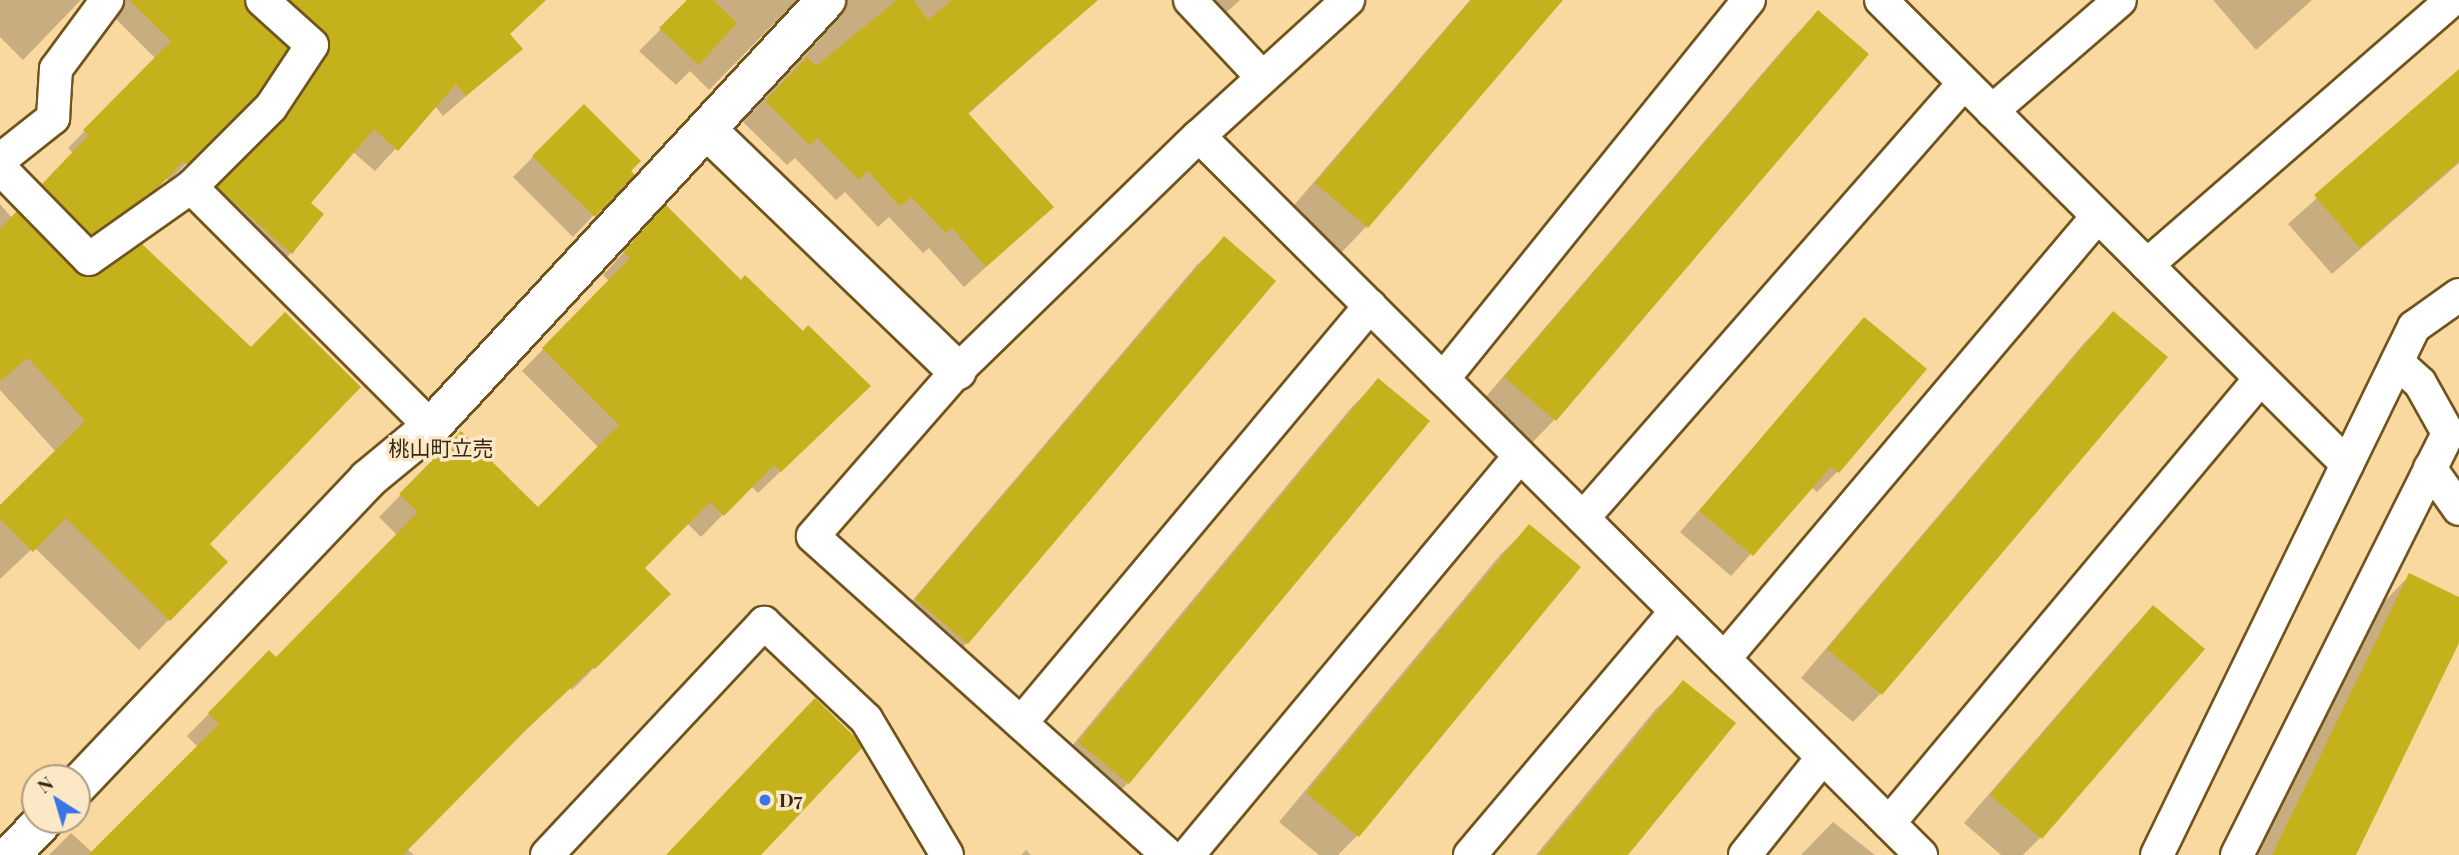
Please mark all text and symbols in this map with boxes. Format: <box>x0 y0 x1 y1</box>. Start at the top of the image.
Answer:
district label: 桃山町立売 <box>389 434 493 460</box>
north arrow <box>21 764 91 834</box>
text: N <box>31 769 58 798</box>
place label: D7 <box>779 789 802 811</box>
marker: D7 <box>757 792 773 808</box>

